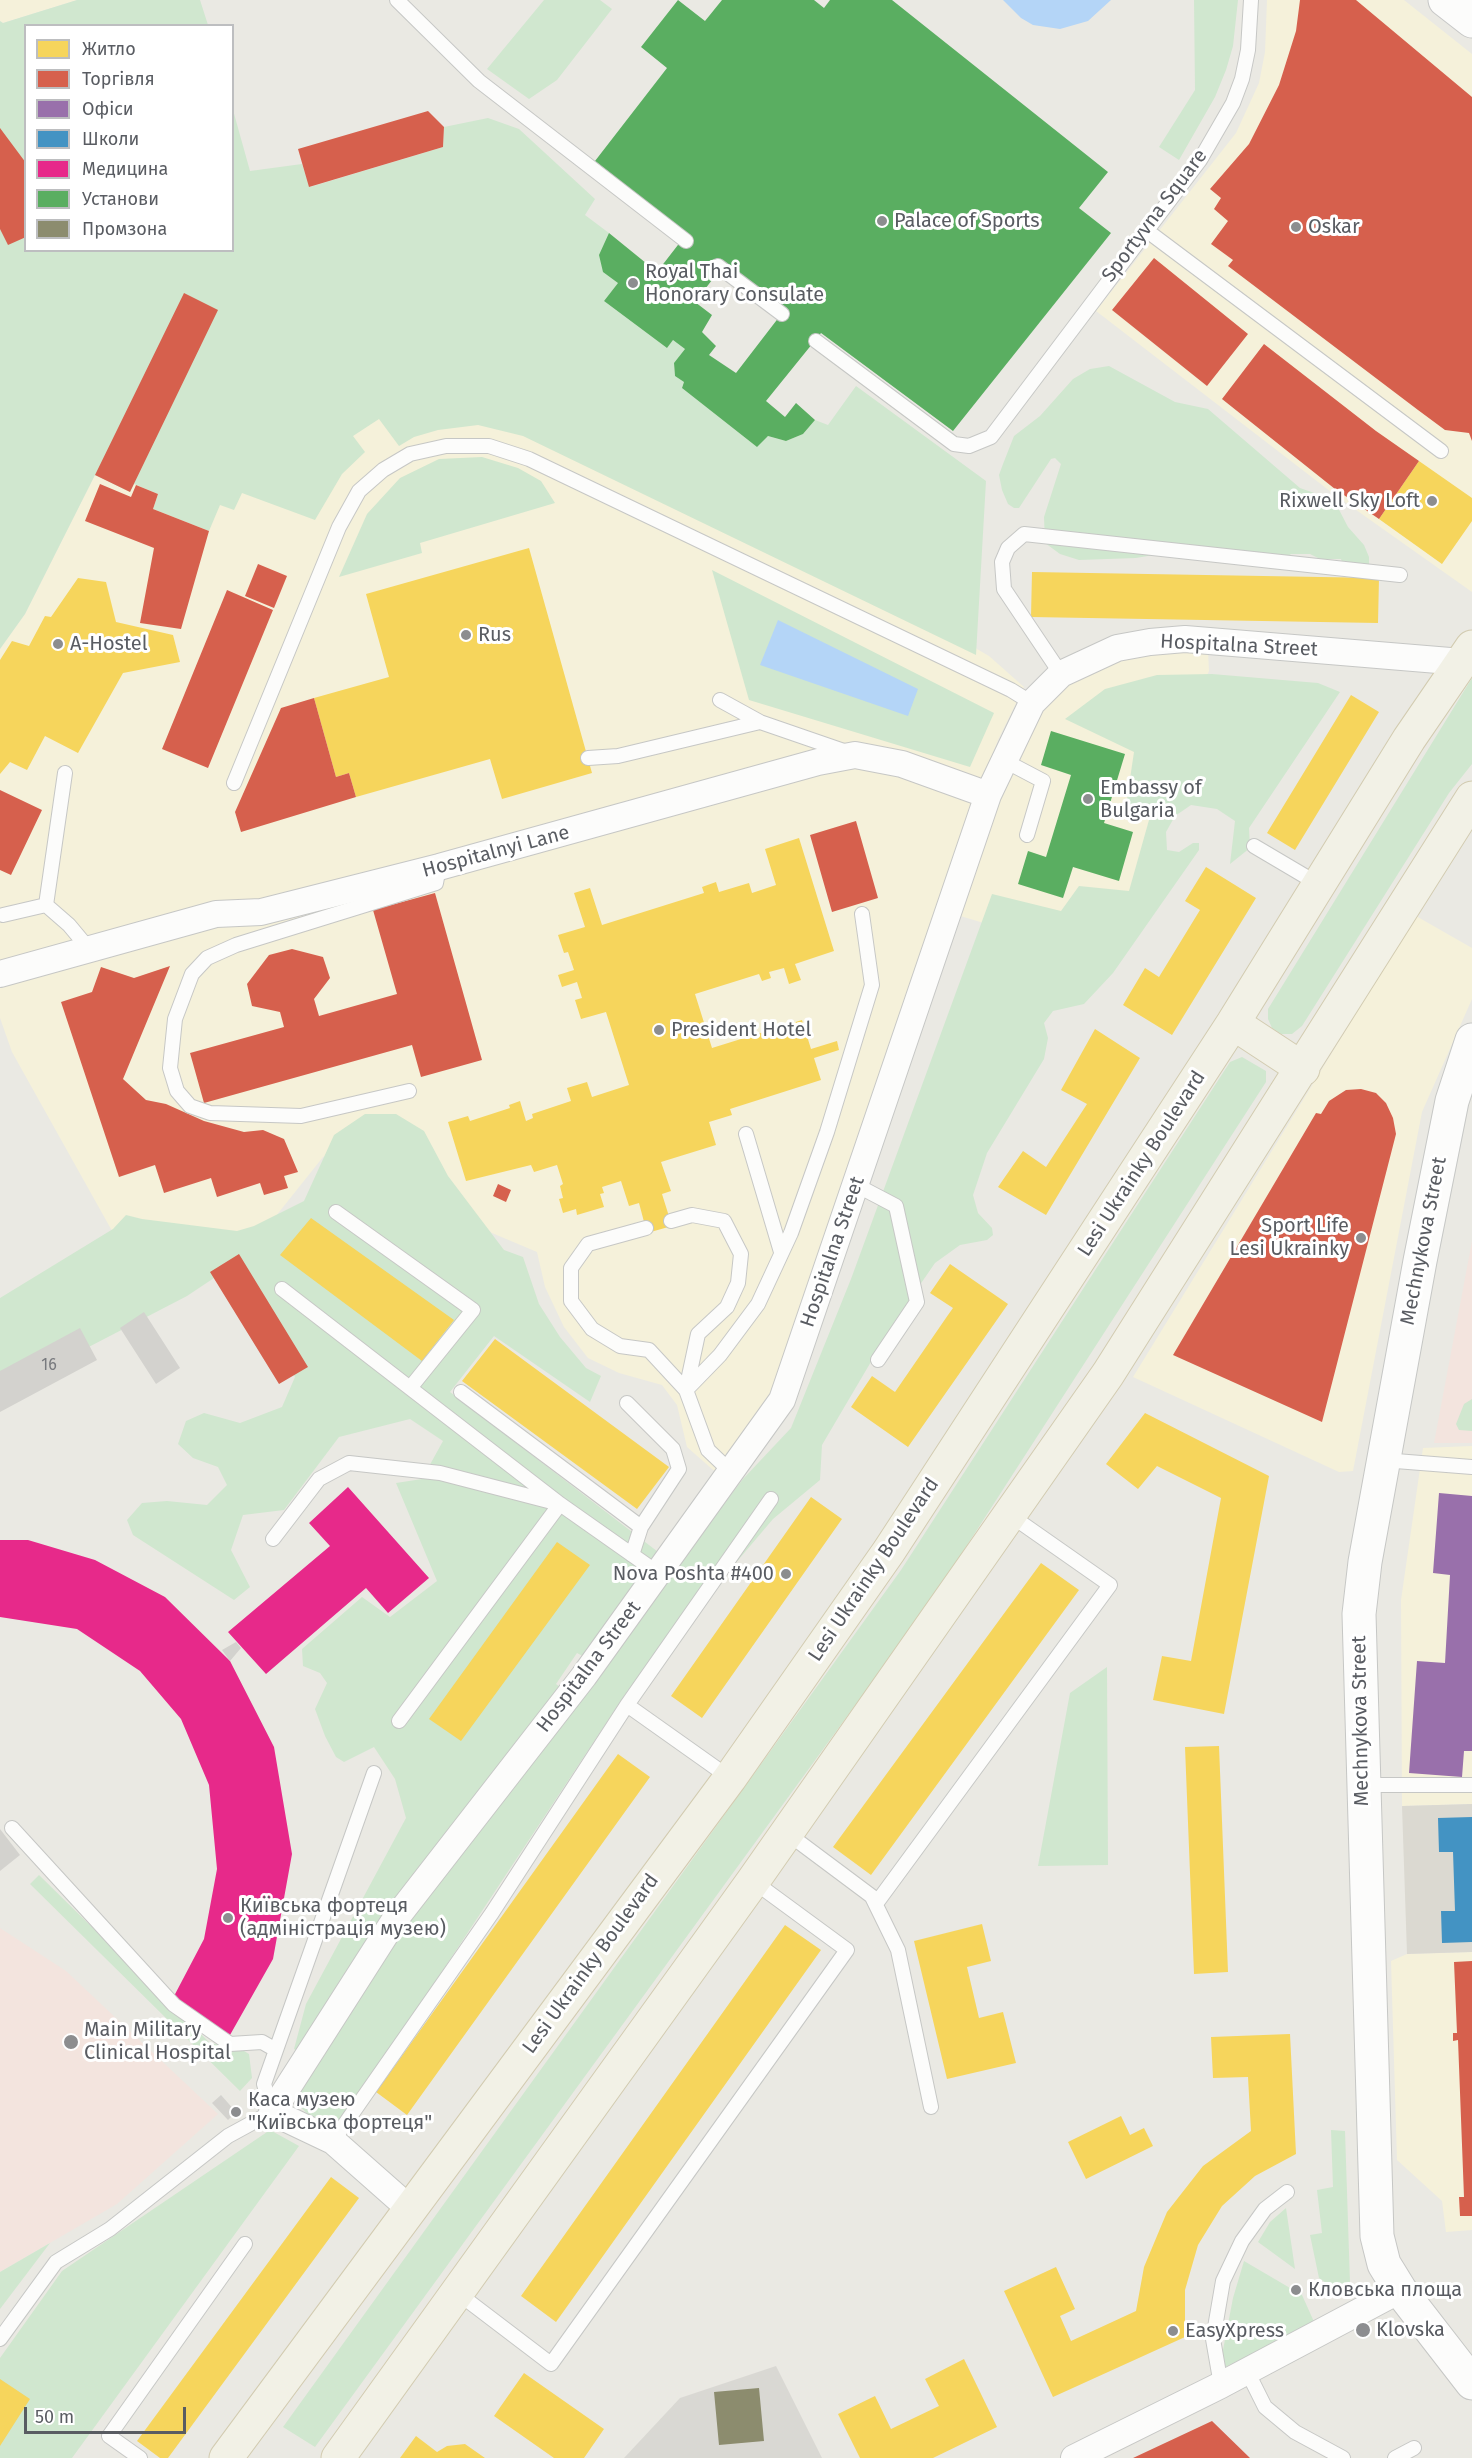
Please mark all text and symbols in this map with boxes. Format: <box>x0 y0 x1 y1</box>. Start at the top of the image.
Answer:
legend <box>24 24 234 252</box>
text: Житло <box>82 38 136 60</box>
text: Торгівля <box>82 68 155 90</box>
text: Офіси <box>82 98 134 120</box>
text: Школи <box>82 128 139 150</box>
street label: Sportyvna Square <box>1097 145 1213 287</box>
text: Медицина <box>82 158 168 180</box>
text: Установи <box>82 188 159 210</box>
place label: Palace of Sports <box>894 209 1040 233</box>
marker: Palace of Sports <box>875 214 889 228</box>
place label: Oskar <box>1308 215 1360 239</box>
text: Промзона <box>82 218 167 240</box>
marker: Oskar <box>1289 220 1303 234</box>
place label: Royal Thai Honorary Consulate <box>645 260 824 307</box>
marker: Royal Thai Honorary Consulate <box>626 276 640 290</box>
place label: Rixwell Sky Loft <box>1279 489 1420 513</box>
marker: Rixwell Sky Loft <box>1425 494 1439 508</box>
place label: Rus <box>478 623 511 647</box>
marker: Rus <box>459 628 473 642</box>
street label: Hospitalna Street <box>1160 630 1318 662</box>
place label: A-Hostel <box>70 632 148 656</box>
marker: A-Hostel <box>51 637 65 651</box>
place label: Embassy of Bulgaria <box>1100 776 1202 823</box>
marker: Embassy of Bulgaria <box>1081 792 1095 806</box>
street label: Hospitalnyi Lane <box>420 821 572 883</box>
place label: President Hotel <box>671 1018 811 1042</box>
marker: President Hotel <box>652 1023 666 1037</box>
street label: Lesi Ukrainky Boulevard <box>1073 1067 1211 1261</box>
street label: Mechnykova Street <box>1396 1155 1452 1327</box>
street label: Hospitalna Street <box>796 1173 870 1331</box>
place label: Sport Life Lesi Ukrainky <box>1230 1214 1349 1261</box>
marker: Sport Life Lesi Ukrainky <box>1354 1231 1368 1245</box>
house number: 16 <box>41 1356 57 1376</box>
street label: Lesi Ukrainky Boulevard <box>804 1474 944 1666</box>
place label: Nova Poshta #400 <box>613 1562 774 1586</box>
marker: Nova Poshta #400 <box>779 1567 793 1581</box>
street label: Hospitalna Street <box>532 1597 646 1737</box>
street label: Mechnykova Street <box>1348 1635 1374 1807</box>
street label: Lesi Ukrainky Boulevard <box>518 1869 664 2059</box>
place label: Київська фортеця (адміністрація музею) <box>240 1894 446 1941</box>
marker: Київська фортеця (адміністрація музею) <box>221 1911 235 1925</box>
place label: Main Military Clinical Hospital <box>84 2018 231 2065</box>
marker: Main Military Clinical Hospital <box>62 2033 80 2051</box>
place label: Каса музею "Київська фортеця" <box>248 2088 432 2135</box>
marker: Каса музею "Київська фортеця" <box>229 2105 243 2119</box>
place label: Кловська площа <box>1308 2278 1462 2302</box>
marker: Кловська площа <box>1289 2283 1303 2297</box>
place label: Klovska <box>1376 2318 1445 2342</box>
place label: EasyXpress <box>1185 2319 1284 2343</box>
marker: Klovska <box>1354 2321 1372 2339</box>
marker: EasyXpress <box>1166 2324 1180 2338</box>
scale bar <box>27 2395 189 2433</box>
text: 50 m <box>35 2406 74 2428</box>

